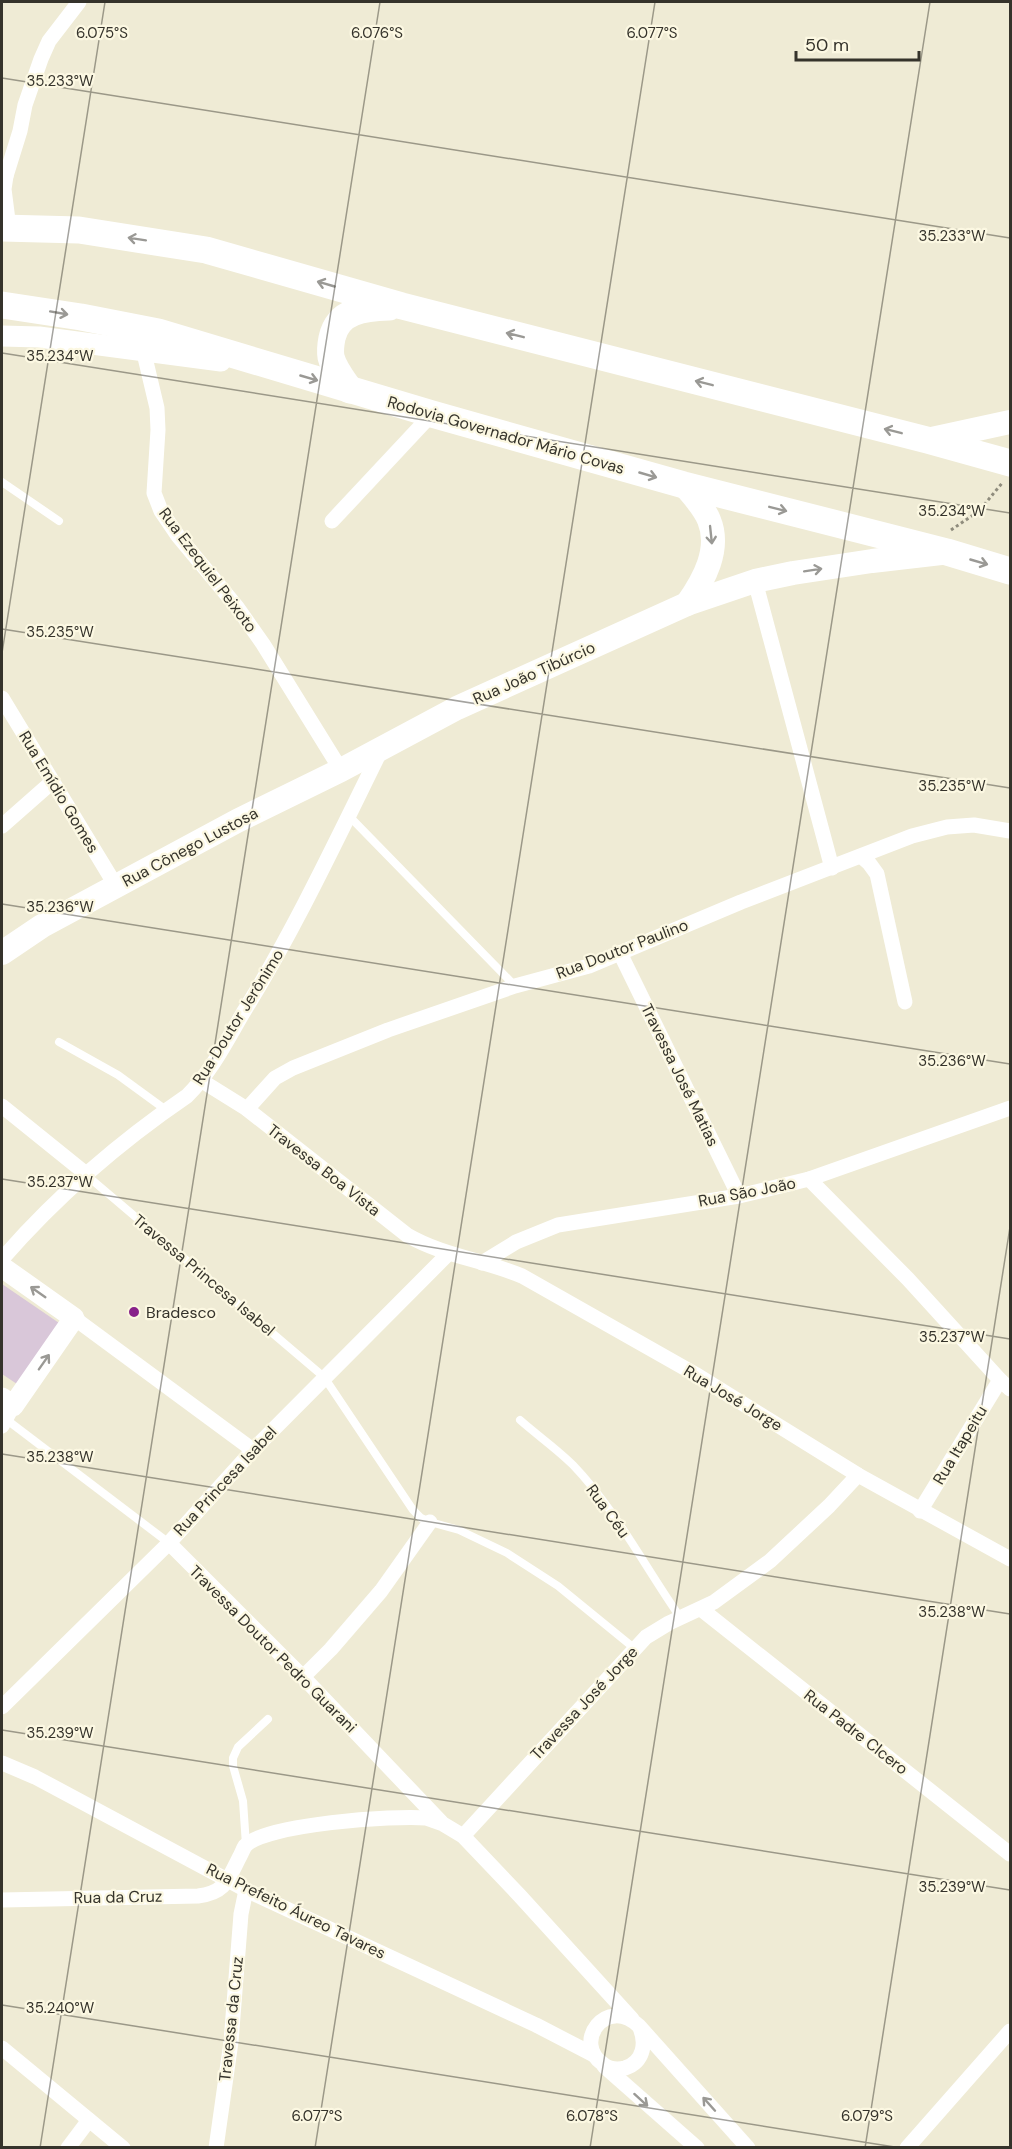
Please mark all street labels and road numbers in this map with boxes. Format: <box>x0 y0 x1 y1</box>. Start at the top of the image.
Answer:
street label: Rodovia Governador Mário Covas <box>385 391 627 479</box>
street label: Rua Ezequiel Peixoto <box>154 503 262 637</box>
street label: Rua João Tibúrcio <box>470 637 598 709</box>
street label: Rua Emídio Gomes <box>14 727 104 857</box>
street label: Rua Cônego Lustosa <box>119 802 261 892</box>
street label: Rua Doutor Paulino <box>553 914 691 984</box>
street label: Rua Doutor Jerônimo <box>188 945 288 1089</box>
street label: Travessa José Matias <box>636 1000 724 1150</box>
street label: Travessa Boa Vista <box>263 1119 385 1221</box>
street label: Rua São João <box>696 1172 798 1212</box>
street label: Travessa Princesa Isabel <box>129 1209 279 1341</box>
street label: Rua José Jorge <box>680 1360 786 1436</box>
street label: Rua Itapeitu <box>928 1402 992 1488</box>
street label: Rua Princesa Isabel <box>169 1422 281 1540</box>
street label: Rua Céu <box>581 1480 635 1542</box>
street label: Travessa Doutor Pedro Guarani <box>185 1561 361 1737</box>
street label: Travessa José Jorge <box>526 1642 642 1764</box>
street label: Rua Padre Clcero <box>800 1685 912 1779</box>
street label: Rua Prefeito Áureo Tavares <box>203 1858 389 1964</box>
street label: Rua da Cruz <box>74 1886 162 1908</box>
street label: Travessa da Cruz <box>214 1956 248 2082</box>

